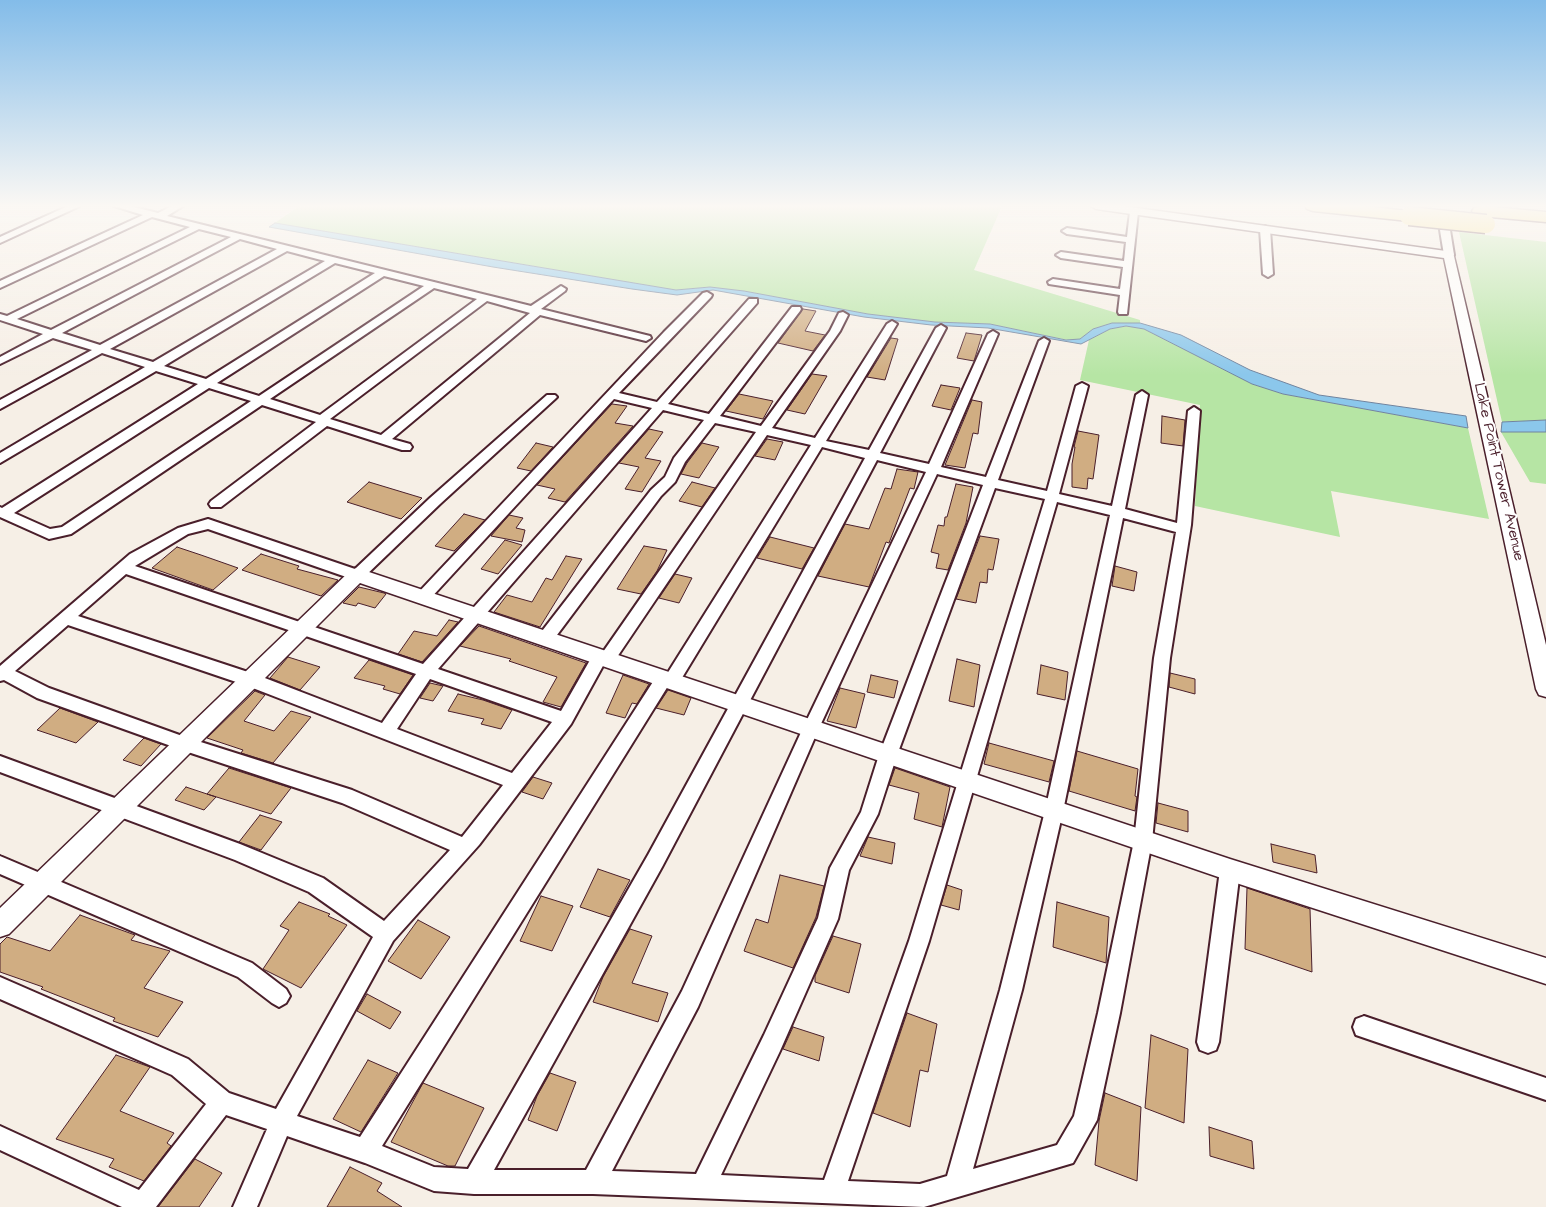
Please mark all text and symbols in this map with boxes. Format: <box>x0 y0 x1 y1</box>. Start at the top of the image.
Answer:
street label: Lake Point Tower Avenue <box>1469 381 1527 563</box>

